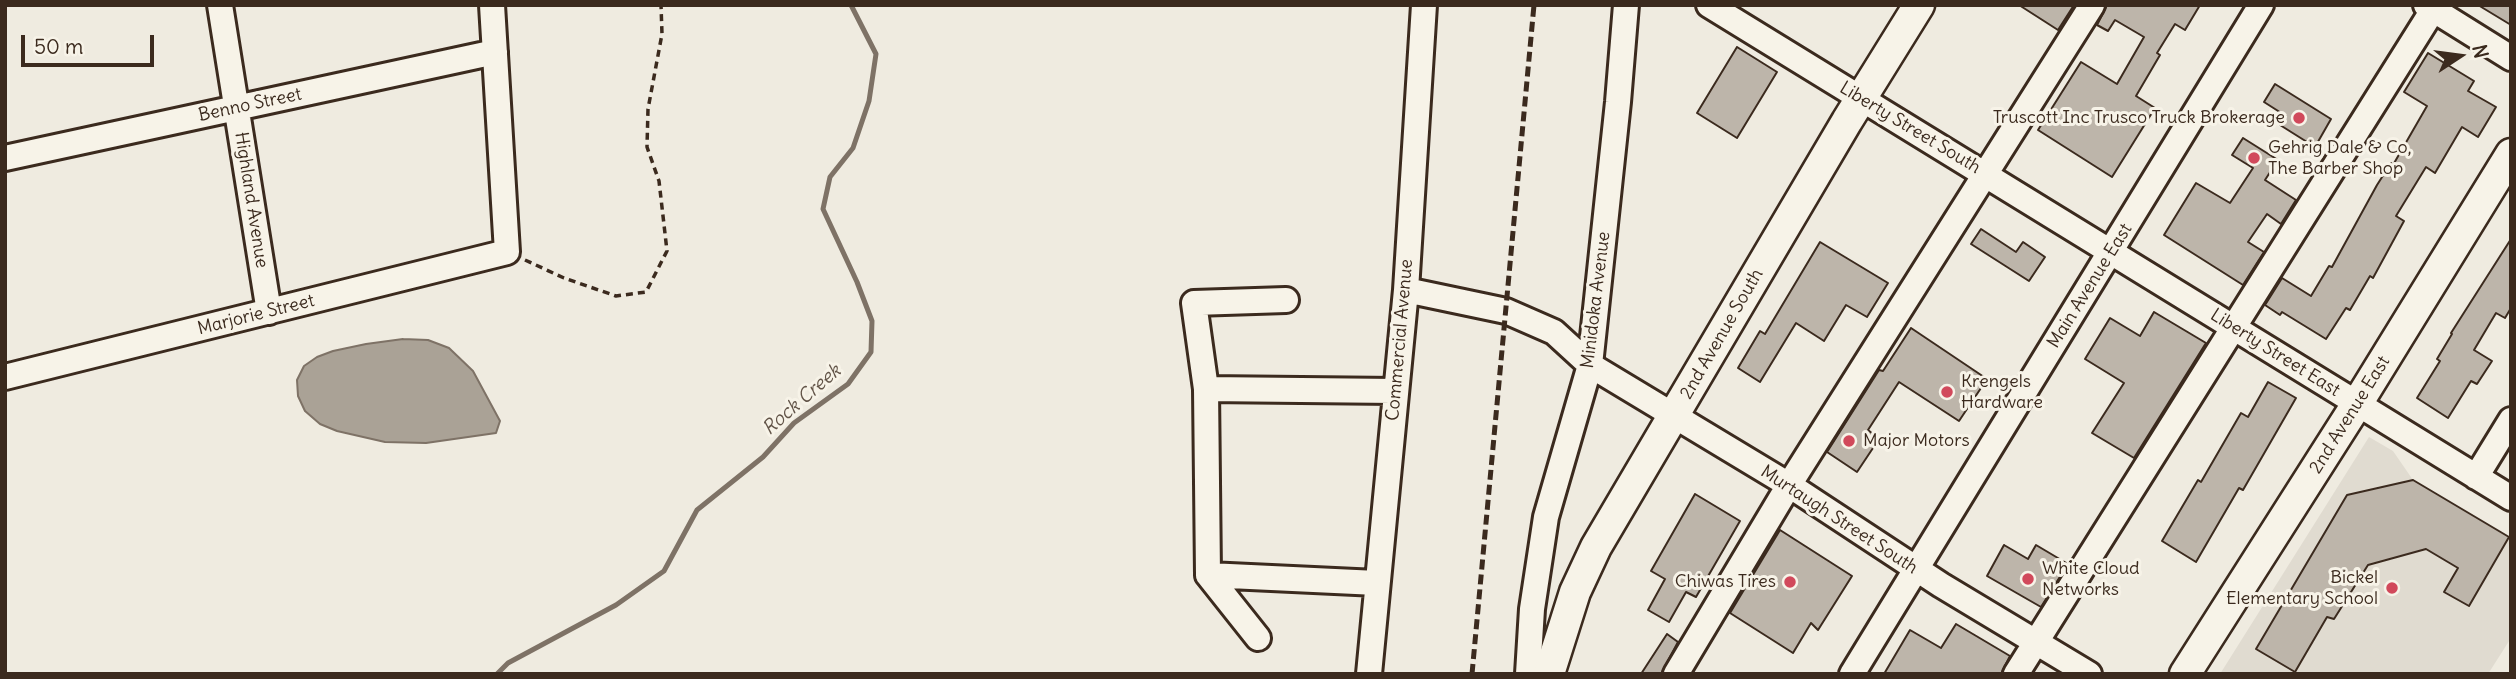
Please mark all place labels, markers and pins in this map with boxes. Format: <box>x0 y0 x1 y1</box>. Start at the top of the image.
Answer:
place label: Truscott Inc Trusco Truck Brokerage <box>1993 107 2285 129</box>
marker: Truscott Inc Trusco Truck Brokerage <box>2291 110 2307 126</box>
place label: Gehrig Dale & Co, The Barber Shop <box>2268 137 2411 180</box>
marker: Gehrig Dale & Co, The Barber Shop <box>2246 150 2262 166</box>
place label: Krengels Hardware <box>1961 371 2043 414</box>
marker: Krengels Hardware <box>1939 384 1955 400</box>
place label: Major Motors <box>1863 430 1970 452</box>
marker: Major Motors <box>1841 433 1857 449</box>
place label: White Cloud Networks <box>2042 558 2140 600</box>
place label: Bickel Elementary School <box>2226 567 2378 610</box>
place label: Chiwas Tires <box>1675 571 1776 593</box>
marker: White Cloud Networks <box>2020 571 2036 587</box>
marker: Chiwas Tires <box>1782 574 1798 590</box>
marker: Bickel Elementary School <box>2384 580 2400 596</box>

